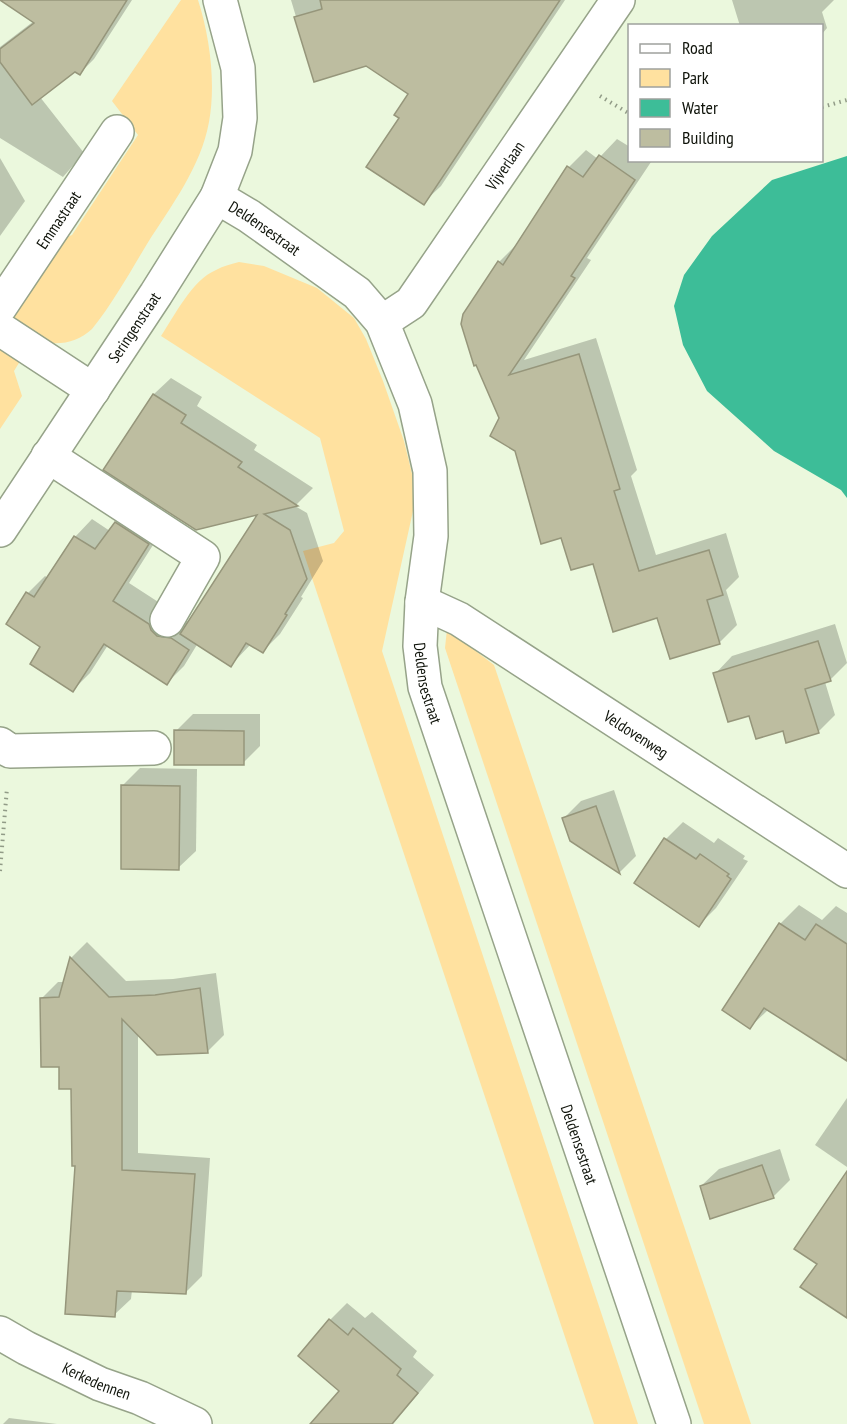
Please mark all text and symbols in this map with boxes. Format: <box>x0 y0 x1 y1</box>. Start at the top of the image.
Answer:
legend <box>628 24 823 162</box>
text: Road <box>682 36 713 59</box>
text: Park <box>682 66 709 89</box>
text: Water <box>682 96 718 119</box>
text: Building <box>682 126 734 149</box>
street label: Vijverlaan <box>480 137 529 195</box>
street label: Emmastraat <box>32 186 85 253</box>
street label: Deldensestraat <box>225 196 305 260</box>
street label: Seringenstraat <box>103 288 165 366</box>
street label: Deldensestraat <box>410 641 447 727</box>
street label: Veldovenweg <box>599 705 672 762</box>
street label: Deldensestraat <box>557 1102 602 1187</box>
street label: Kerkedennen <box>59 1357 133 1404</box>

